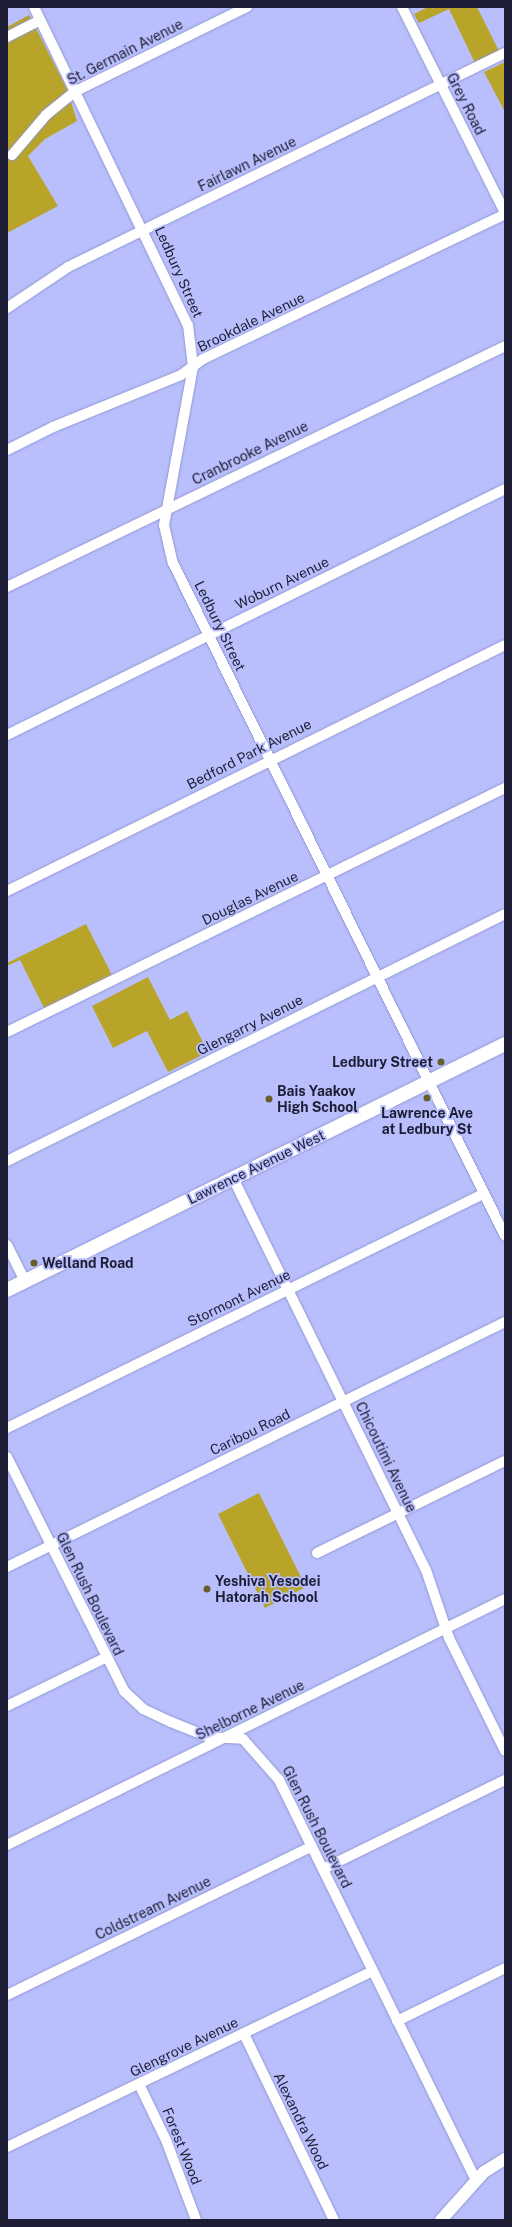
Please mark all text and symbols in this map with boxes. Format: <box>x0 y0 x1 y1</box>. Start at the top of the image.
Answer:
street label: St. Germain Avenue <box>64 16 186 88</box>
street label: Grey Road <box>443 70 489 138</box>
street label: Fairlawn Avenue <box>195 133 299 195</box>
street label: Ledbury Street <box>151 224 207 320</box>
street label: Brookdale Avenue <box>195 289 307 355</box>
street label: Cranbrooke Avenue <box>189 418 311 488</box>
street label: Woburn Avenue <box>232 553 332 613</box>
street label: Ledbury Street <box>191 578 249 674</box>
street label: Bedford Park Avenue <box>184 715 314 793</box>
street label: Douglas Avenue <box>199 867 301 929</box>
street label: Glengarry Avenue <box>194 991 306 1059</box>
place label: Ledbury Street <box>332 1054 433 1070</box>
marker: Ledbury Street <box>436 1057 446 1067</box>
place label: Bais Yaakov High School <box>277 1083 358 1116</box>
marker: Lawrence Ave at Ledbury St <box>422 1093 432 1103</box>
marker: Bais Yaakov High School <box>264 1094 274 1104</box>
place label: Lawrence Ave at Ledbury St <box>381 1105 473 1138</box>
street label: Lawrence Avenue West <box>184 1126 328 1208</box>
place label: Welland Road <box>42 1255 134 1271</box>
marker: Welland Road <box>29 1258 39 1268</box>
street label: Stormont Avenue <box>185 1266 293 1330</box>
street label: Chicoutimi Avenue <box>352 1399 420 1515</box>
street label: Caribou Road <box>207 1405 293 1459</box>
street label: Glen Rush Boulevard <box>53 1530 127 1658</box>
place label: Yeshiva Yesodei Hatorah School <box>215 1573 320 1606</box>
marker: Yeshiva Yesodei Hatorah School <box>202 1584 212 1594</box>
street label: Shelborne Avenue <box>193 1676 307 1744</box>
street label: Glen Rush Boulevard <box>279 1763 355 1891</box>
street label: Coldstream Avenue <box>92 1873 214 1943</box>
street label: Glengrove Avenue <box>127 2014 241 2080</box>
street label: Alexandra Wood <box>270 2069 332 2173</box>
street label: Forest Wood <box>159 2105 205 2187</box>

